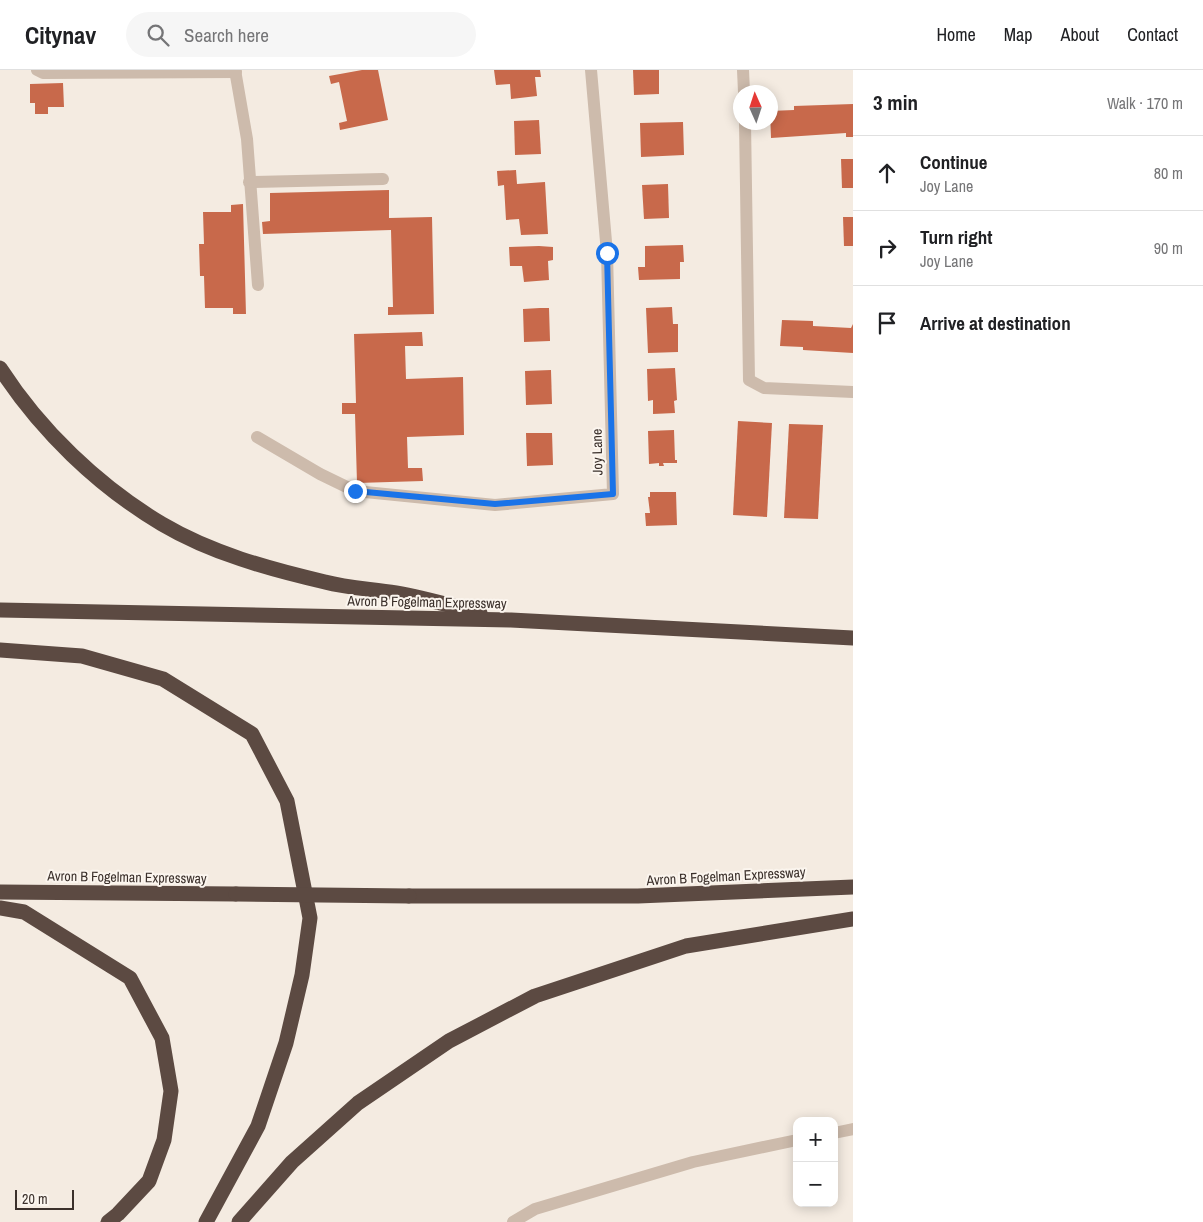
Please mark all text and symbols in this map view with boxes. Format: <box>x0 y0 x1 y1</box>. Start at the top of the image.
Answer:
search box <box>126 12 476 57</box>
text: Citynav <box>25 19 96 51</box>
icon: search <box>144 21 172 49</box>
text: Search here <box>184 22 269 48</box>
text: Home <box>936 22 976 47</box>
text: Map <box>1004 22 1033 47</box>
text: About <box>1061 22 1099 47</box>
text: Contact <box>1127 22 1178 47</box>
north arrow <box>733 85 778 130</box>
text: 3 min <box>873 88 918 117</box>
text: Walk · 170 m <box>1107 92 1183 114</box>
text: Continue <box>920 149 988 175</box>
icon: ahead <box>873 159 901 187</box>
text: 80 m <box>1154 162 1183 184</box>
text: Joy Lane <box>920 175 973 197</box>
text: Turn right <box>920 224 992 250</box>
icon: right <box>873 234 901 262</box>
text: 90 m <box>1154 237 1183 259</box>
route start <box>596 242 619 265</box>
text: Joy Lane <box>920 250 973 272</box>
icon: arrive <box>873 309 901 337</box>
text: Arrive at destination <box>920 310 1071 336</box>
street label: Joy Lane <box>588 429 606 475</box>
route end <box>344 480 367 503</box>
street label: Avron B Fogelman Expressway <box>346 592 507 612</box>
street label: Avron B Fogelman Expressway <box>645 863 806 889</box>
street label: Avron B Fogelman Expressway <box>46 867 207 887</box>
map controls <box>793 1117 838 1207</box>
button: + <box>793 1117 838 1162</box>
button: − <box>793 1162 838 1207</box>
scale bar <box>15 1187 74 1210</box>
text: 20 m <box>22 1190 48 1208</box>

